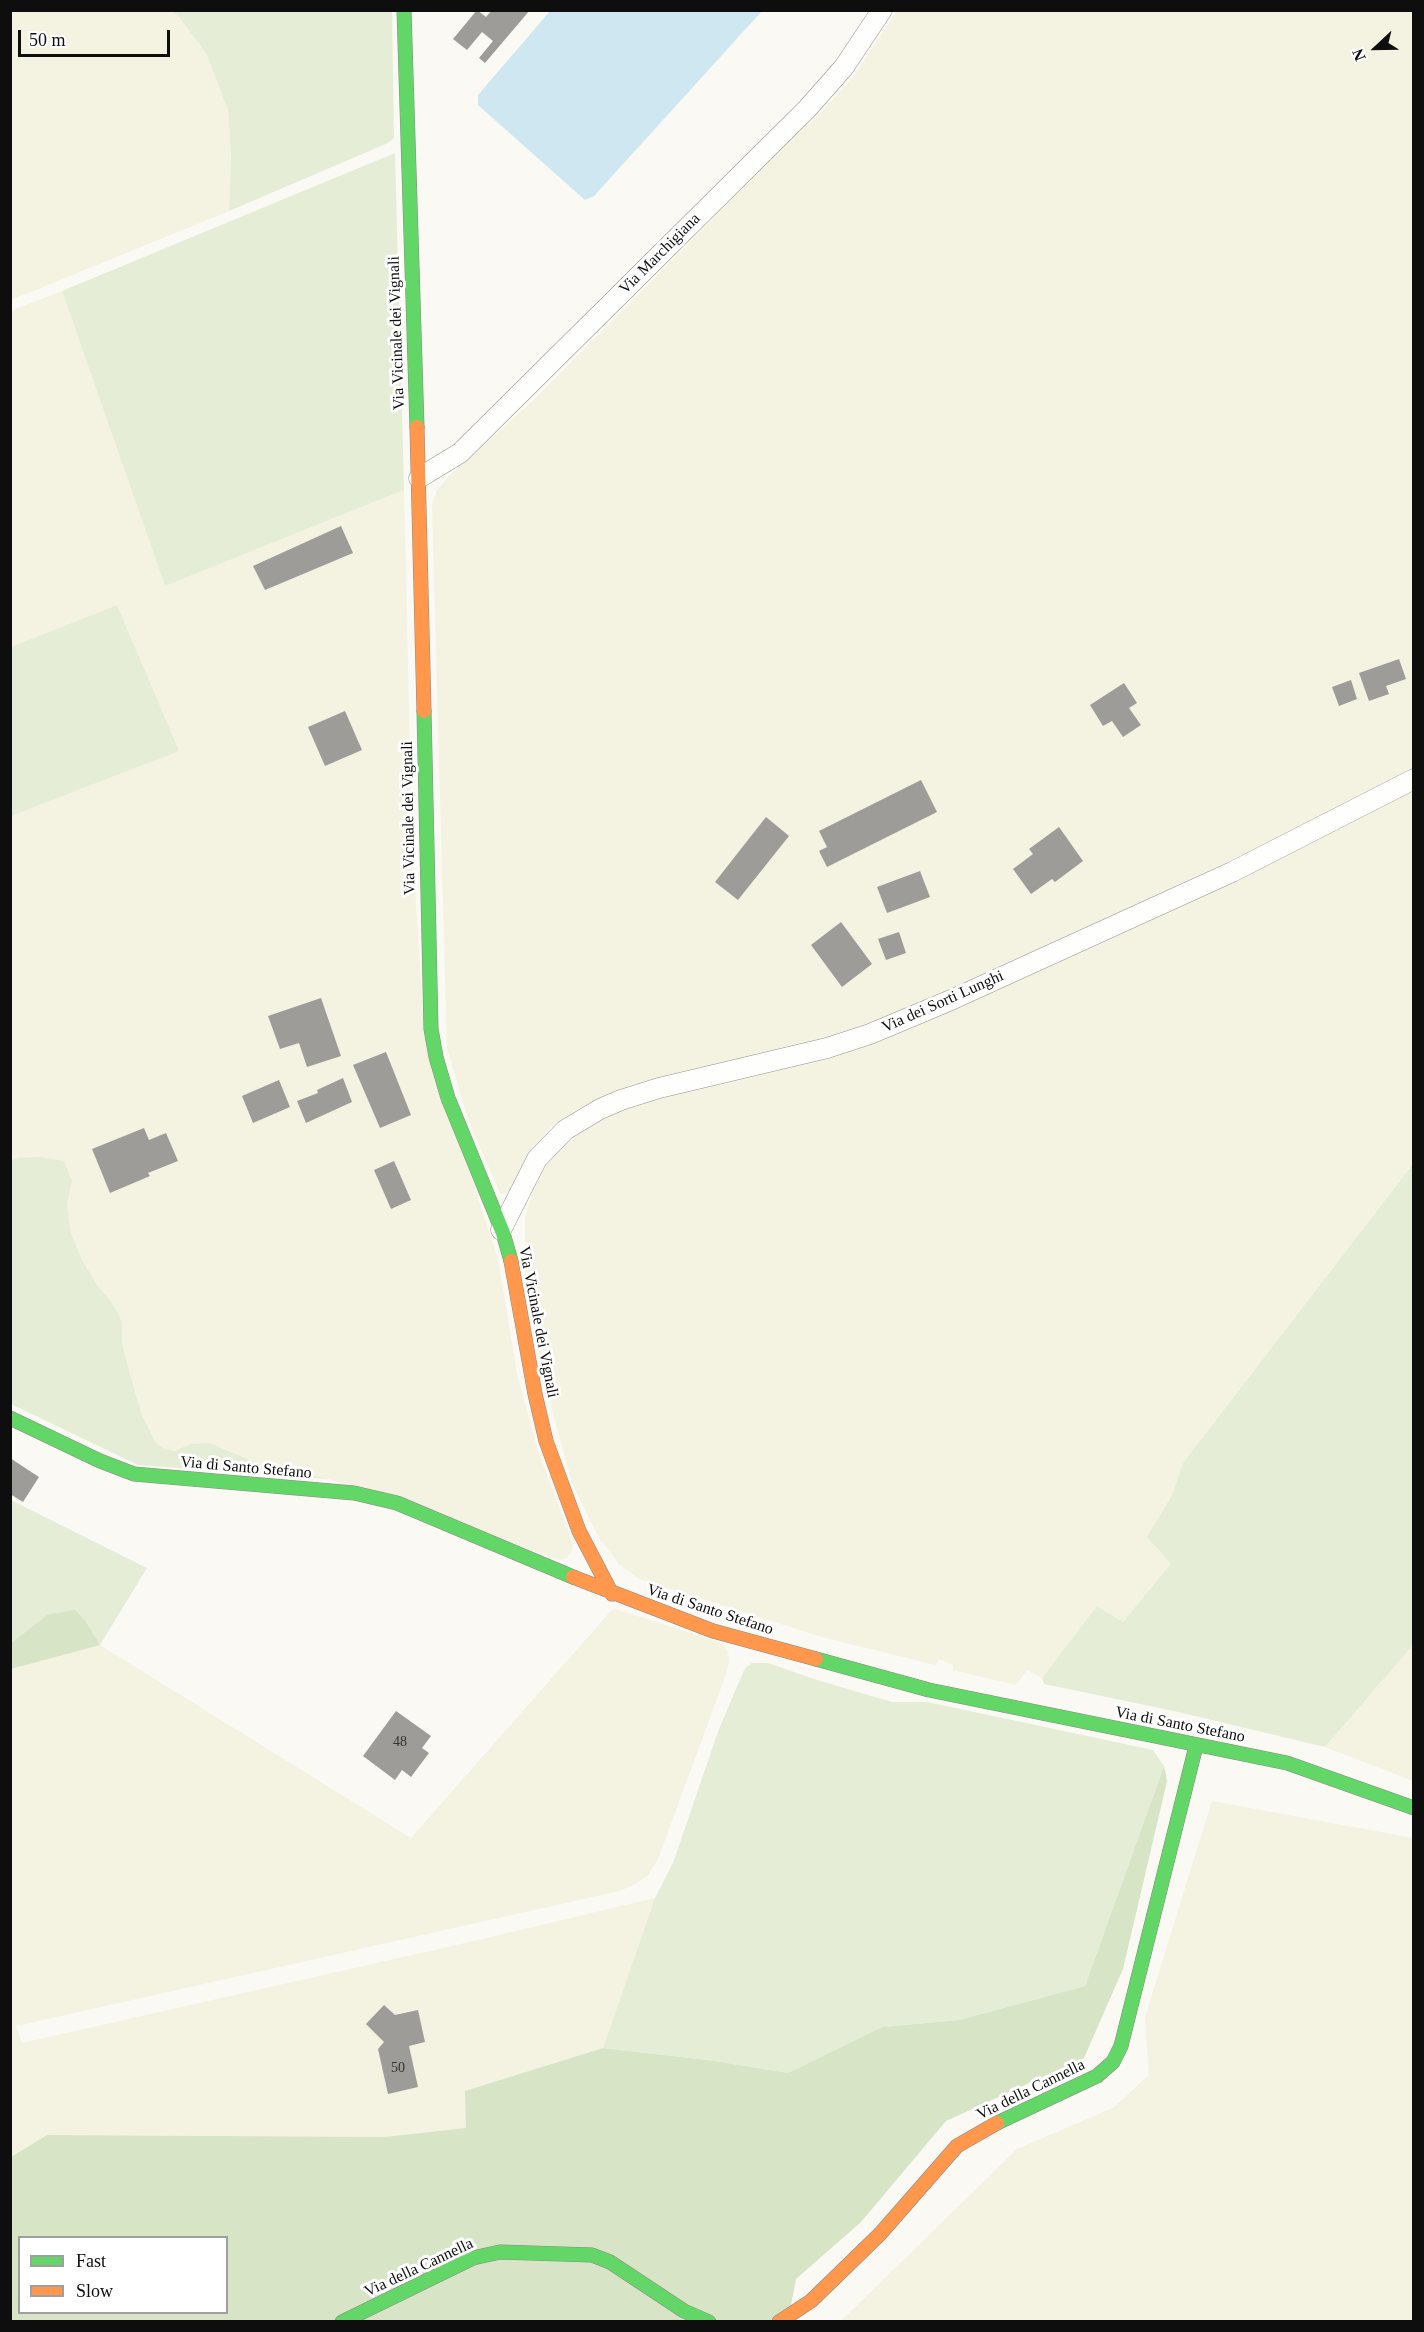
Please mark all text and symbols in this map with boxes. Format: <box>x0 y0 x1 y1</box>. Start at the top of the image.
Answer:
scale bar <box>21 18 172 56</box>
north arrow <box>1346 18 1406 78</box>
text: 50 m <box>29 30 66 50</box>
text: N <box>1349 46 1369 63</box>
street label: Via Marchigiana <box>615 209 705 299</box>
street label: Via Vicinale dei Vignali <box>385 256 409 410</box>
street label: Via Vicinale dei Vignali <box>398 741 420 895</box>
street label: Via dei Sorti Lunghi <box>879 967 1007 1037</box>
street label: Via Vicinale dei Vignali <box>514 1245 562 1399</box>
street label: Via di Santo Stefano <box>179 1453 313 1483</box>
street label: Via di Santo Stefano <box>644 1580 776 1640</box>
street label: Via di Santo Stefano <box>1113 1703 1247 1747</box>
house number: 48 <box>393 1734 407 1750</box>
street label: Via della Cannella <box>974 2055 1088 2125</box>
house number: 50 <box>391 2060 405 2076</box>
street label: Via della Cannella <box>361 2234 477 2302</box>
legend <box>18 2236 228 2314</box>
text: Fast <box>76 2251 106 2271</box>
text: Slow <box>76 2281 113 2301</box>

